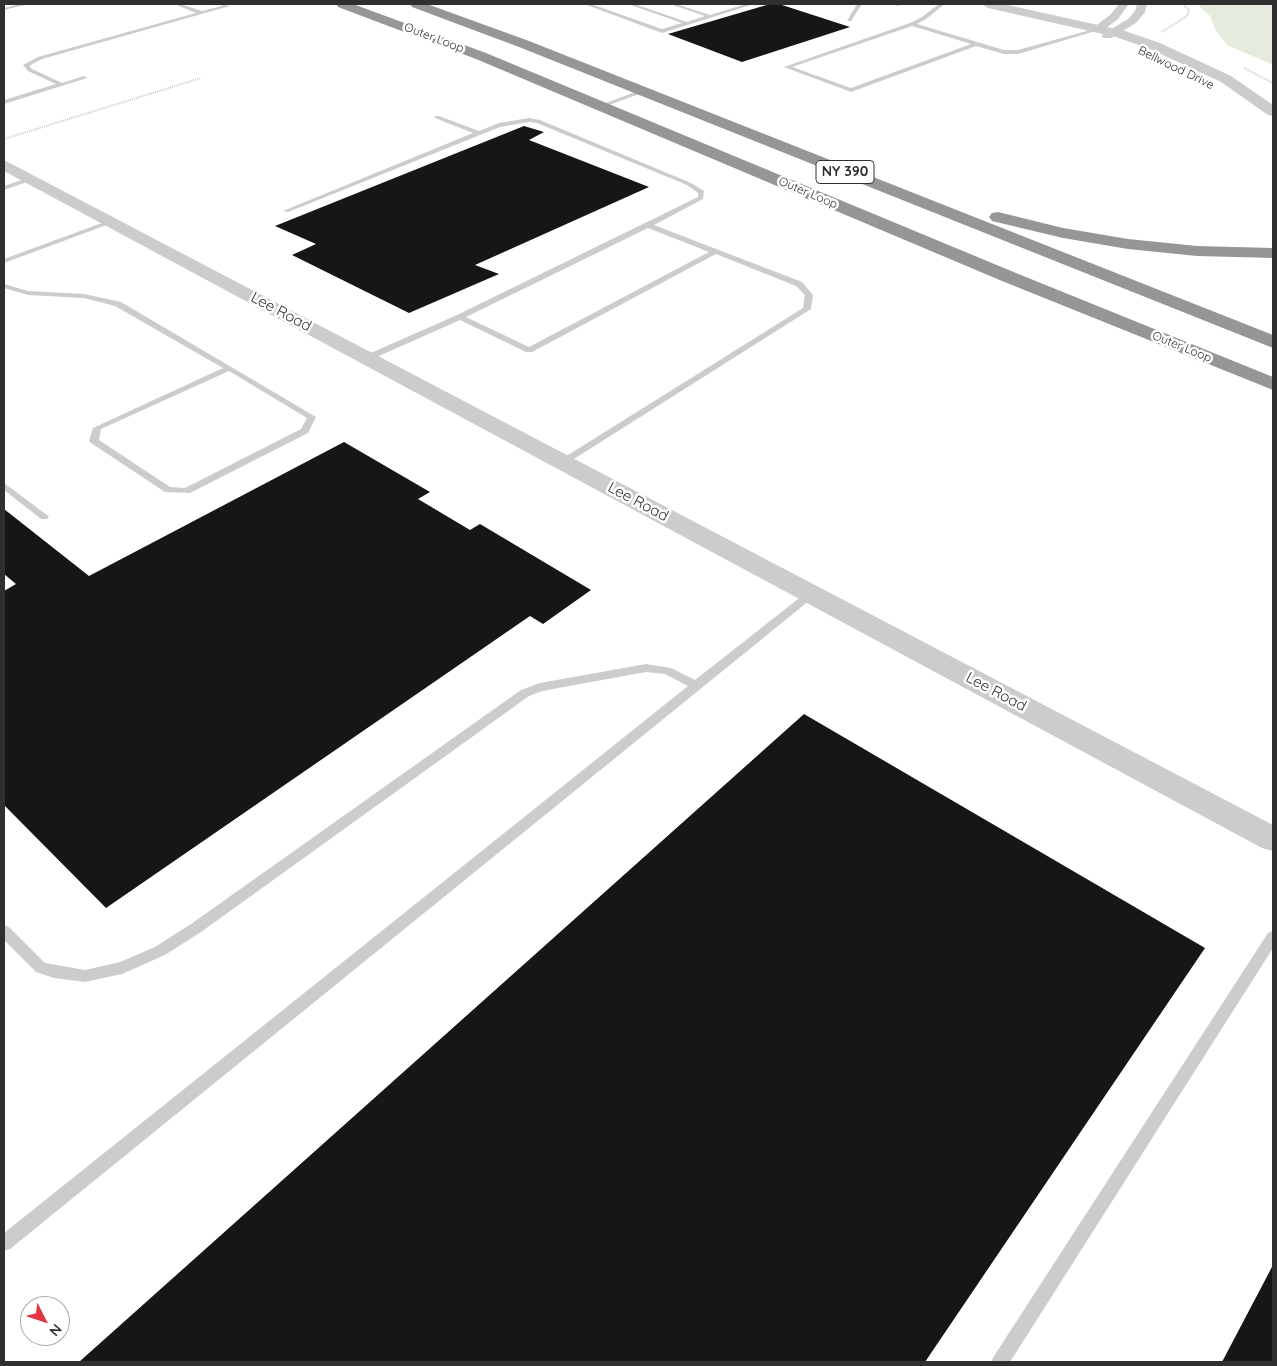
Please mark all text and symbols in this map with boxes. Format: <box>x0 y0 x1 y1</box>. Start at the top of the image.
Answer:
street label: Outer Loop <box>402 20 466 56</box>
street label: Bellwood Drive <box>1136 43 1216 93</box>
road number: NY 390 <box>816 160 874 183</box>
street label: Outer Loop <box>776 174 840 212</box>
street label: Lee Road <box>248 289 314 335</box>
street label: Outer Loop <box>1150 329 1214 365</box>
street label: Lee Road <box>605 479 671 525</box>
street label: Lee Road <box>963 669 1029 715</box>
north arrow <box>20 1296 70 1346</box>
text: N <box>45 1320 66 1340</box>

